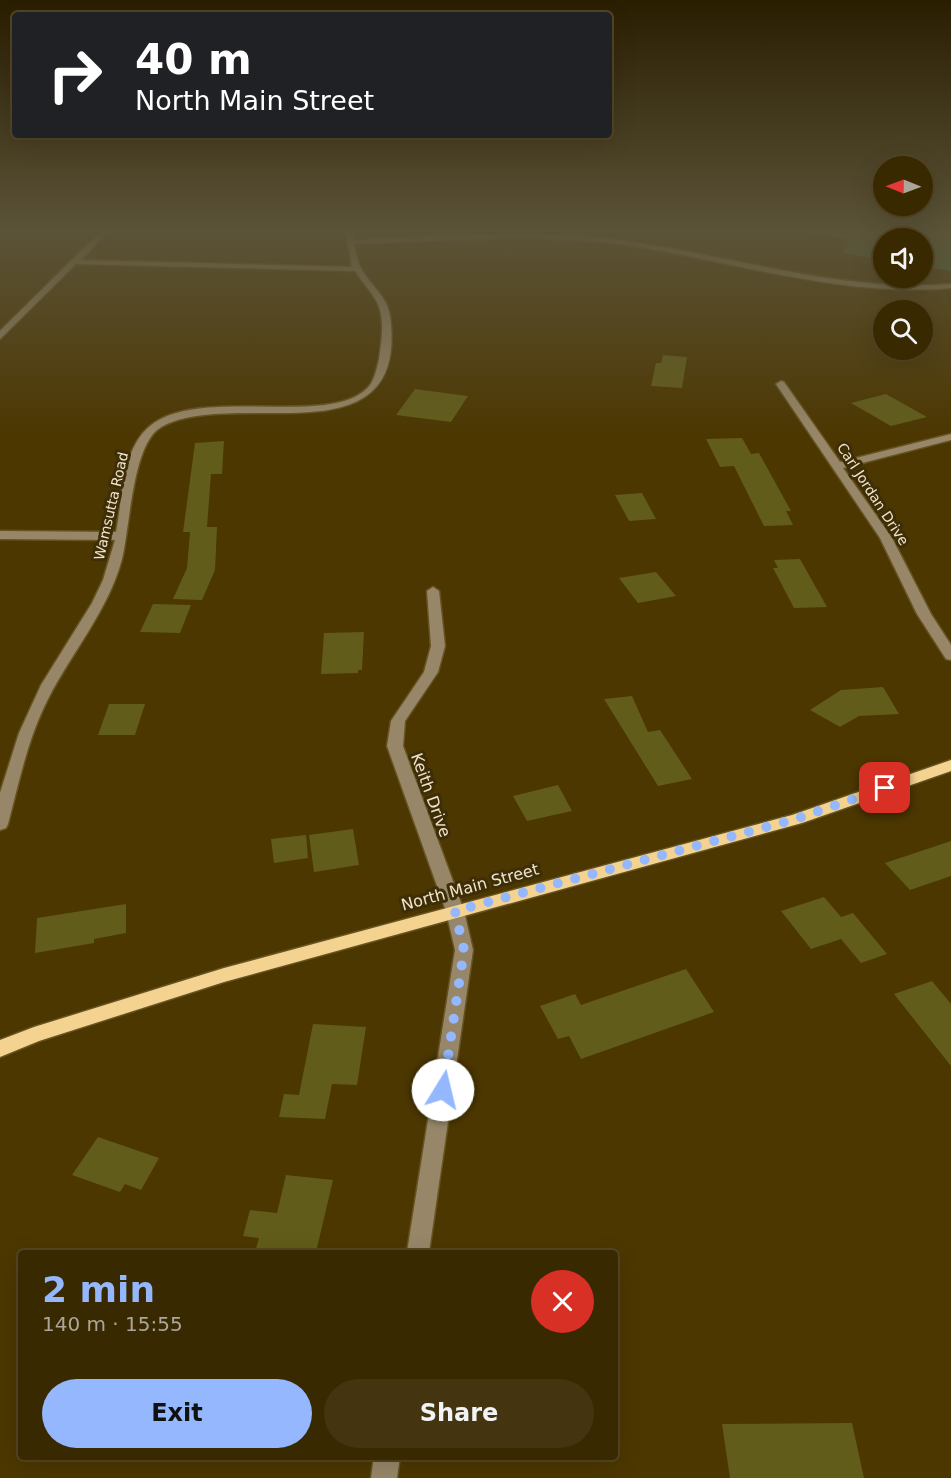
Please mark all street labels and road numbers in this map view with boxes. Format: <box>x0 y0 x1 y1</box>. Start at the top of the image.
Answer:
street label: Carl Jordan Drive <box>834 440 912 548</box>
street label: Wamsutta Road <box>91 450 131 562</box>
street label: Keith Drive <box>407 750 455 840</box>
street label: North Main Street <box>399 859 541 915</box>

